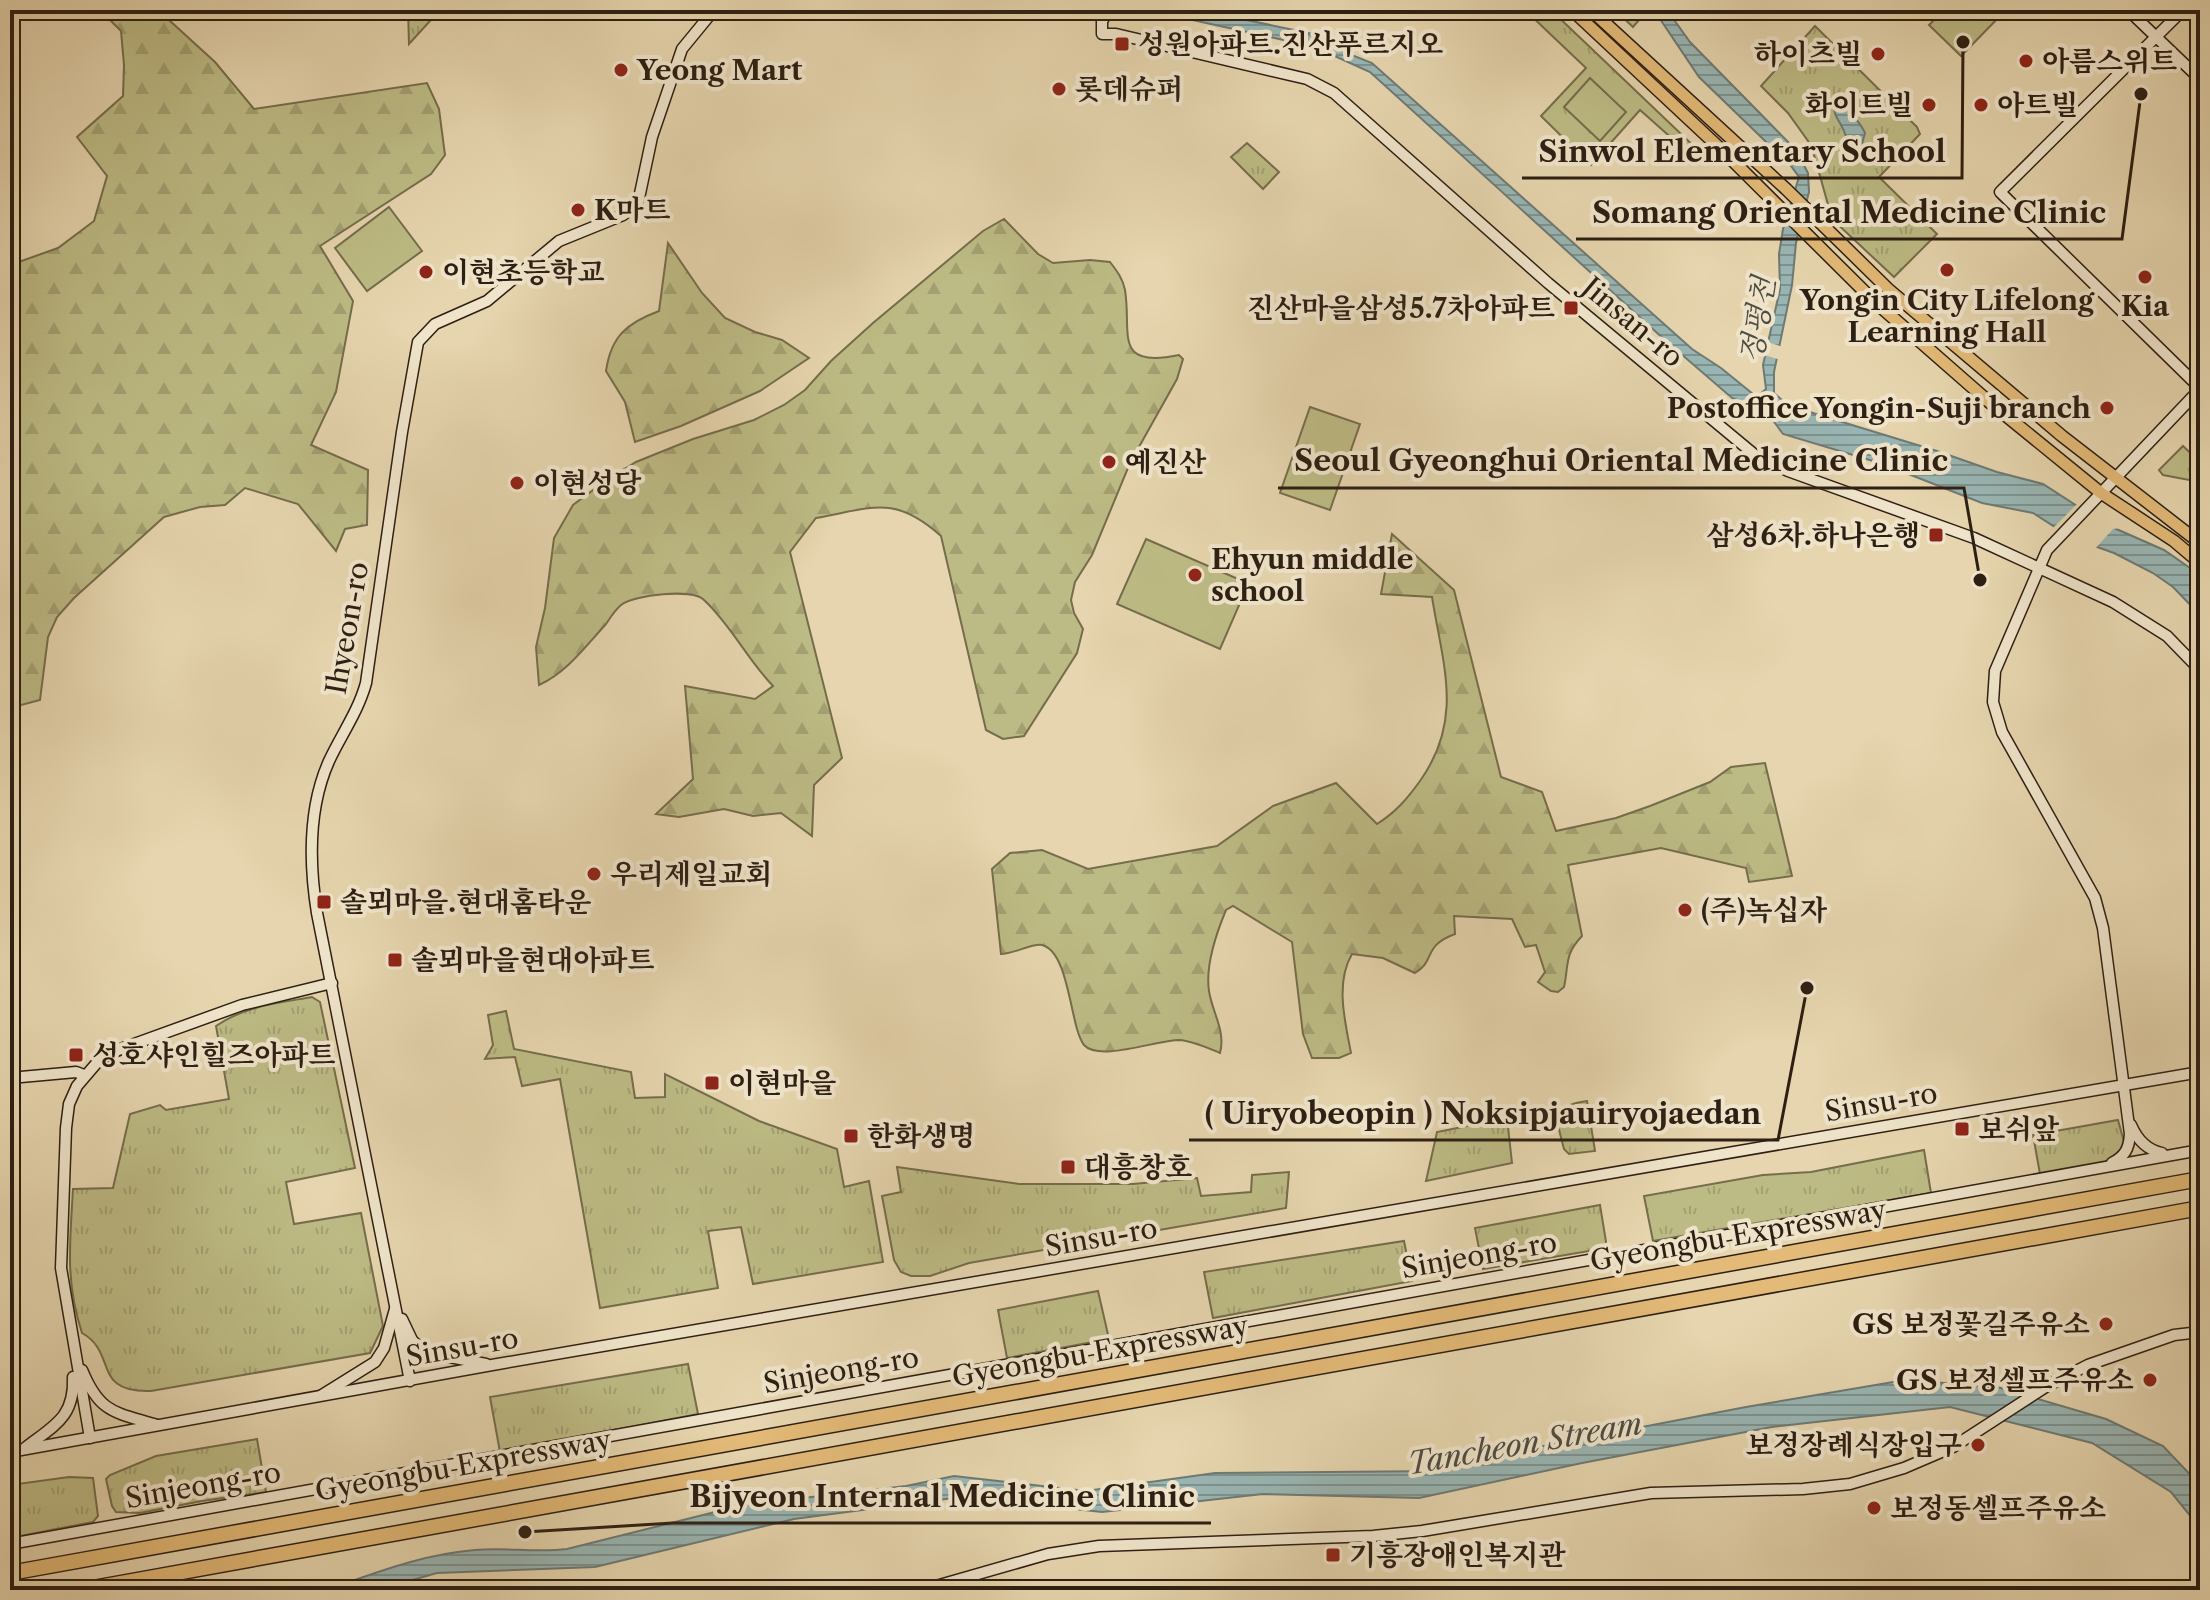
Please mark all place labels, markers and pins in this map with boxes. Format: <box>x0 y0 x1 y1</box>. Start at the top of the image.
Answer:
place label: 성원아파트.진산푸르지오 <box>1138 27 1443 61</box>
marker: 성원아파트.진산푸르지오 <box>1113 35 1131 53</box>
place label: 하이츠빌 <box>1754 37 1862 71</box>
place label: 아름스위트 <box>2042 44 2177 78</box>
marker: 하이츠빌 <box>1869 45 1887 63</box>
marker: 아름스위트 <box>2017 52 2035 70</box>
place label: Yeong Mart <box>636 53 803 87</box>
marker: Yeong Mart <box>612 61 630 79</box>
place label: 롯데슈퍼 <box>1075 72 1183 106</box>
marker: 롯데슈퍼 <box>1050 80 1068 98</box>
place label: 화이트빌 <box>1805 88 1913 122</box>
place label: 아트빌 <box>1997 88 2078 122</box>
marker: 화이트빌 <box>1920 96 1938 114</box>
marker: 아트빌 <box>1972 96 1990 114</box>
callout: Sinwol Elementary School <box>1522 124 1962 178</box>
callout: Somang Oriental Medicine Clinic <box>1576 185 2122 239</box>
place label: K마트 <box>594 193 670 227</box>
marker: K마트 <box>569 201 587 219</box>
place label: 이현초등학교 <box>442 255 604 289</box>
marker: Yongin City Lifelong Learning Hall <box>1938 261 1956 279</box>
marker: 이현초등학교 <box>417 263 435 281</box>
marker: Kia <box>2136 268 2154 286</box>
place label: Yongin City Lifelong Learning Hall <box>1799 283 2095 349</box>
place label: Kia <box>2121 289 2170 323</box>
place label: 진산마을삼성5.7차아파트 <box>1247 291 1555 325</box>
marker: 진산마을삼성5.7차아파트 <box>1562 299 1580 317</box>
place label: Postoffice Yongin-Suji branch <box>1667 391 2091 425</box>
marker: Postoffice Yongin-Suji branch <box>2098 399 2116 417</box>
callout: Seoul Gyeonghui Oriental Medicine Clinic <box>1278 434 1964 488</box>
place label: 예진산 <box>1125 445 1207 479</box>
marker: 예진산 <box>1100 453 1118 471</box>
place label: 이현성당 <box>533 466 642 500</box>
marker: 이현성당 <box>508 474 526 492</box>
place label: 삼성6차.하나은행 <box>1706 518 1920 552</box>
marker: 삼성6차.하나은행 <box>1927 526 1945 544</box>
place label: Ehyun middle school <box>1211 542 1414 608</box>
marker: Ehyun middle school <box>1186 566 1204 584</box>
place label: 우리제일교회 <box>610 857 772 891</box>
marker: 우리제일교회 <box>585 865 603 883</box>
place label: 솔뫼마을.현대홈타운 <box>340 885 591 919</box>
marker: 솔뫼마을.현대홈타운 <box>315 893 333 911</box>
place label: (주)녹십자 <box>1701 893 1828 927</box>
marker: (주)녹십자 <box>1676 901 1694 919</box>
place label: 솔뫼마을현대아파트 <box>411 943 654 977</box>
marker: 솔뫼마을현대아파트 <box>386 951 404 969</box>
place label: 성호샤인힐즈아파트 <box>92 1038 335 1072</box>
marker: 성호샤인힐즈아파트 <box>67 1046 85 1064</box>
place label: 이현마을 <box>728 1066 836 1100</box>
marker: 이현마을 <box>703 1074 721 1092</box>
callout: ( Uiryobeopin ) Noksipjauiryojaedan <box>1189 1086 1778 1140</box>
place label: 보쉬앞 <box>1978 1112 2060 1146</box>
place label: 한화생명 <box>867 1119 975 1153</box>
marker: 보쉬앞 <box>1953 1120 1971 1138</box>
marker: 한화생명 <box>842 1127 860 1145</box>
place label: 대흥창호 <box>1084 1150 1192 1184</box>
marker: 대흥창호 <box>1059 1158 1077 1176</box>
place label: GS 보정꽃길주유소 <box>1852 1307 2090 1341</box>
marker: GS 보정꽃길주유소 <box>2097 1315 2115 1333</box>
place label: GS 보정셀프주유소 <box>1896 1363 2134 1397</box>
marker: GS 보정셀프주유소 <box>2141 1371 2159 1389</box>
place label: 보정장례식장입구 <box>1746 1428 1962 1462</box>
marker: 보정장례식장입구 <box>1969 1436 1987 1454</box>
callout: Bijyeon Internal Medicine Clinic <box>673 1469 1211 1523</box>
place label: 보정동셀프주유소 <box>1890 1491 2106 1525</box>
marker: 보정동셀프주유소 <box>1865 1499 1883 1517</box>
place label: 기흥장애인복지관 <box>1349 1538 1566 1572</box>
marker: 기흥장애인복지관 <box>1324 1546 1342 1564</box>

